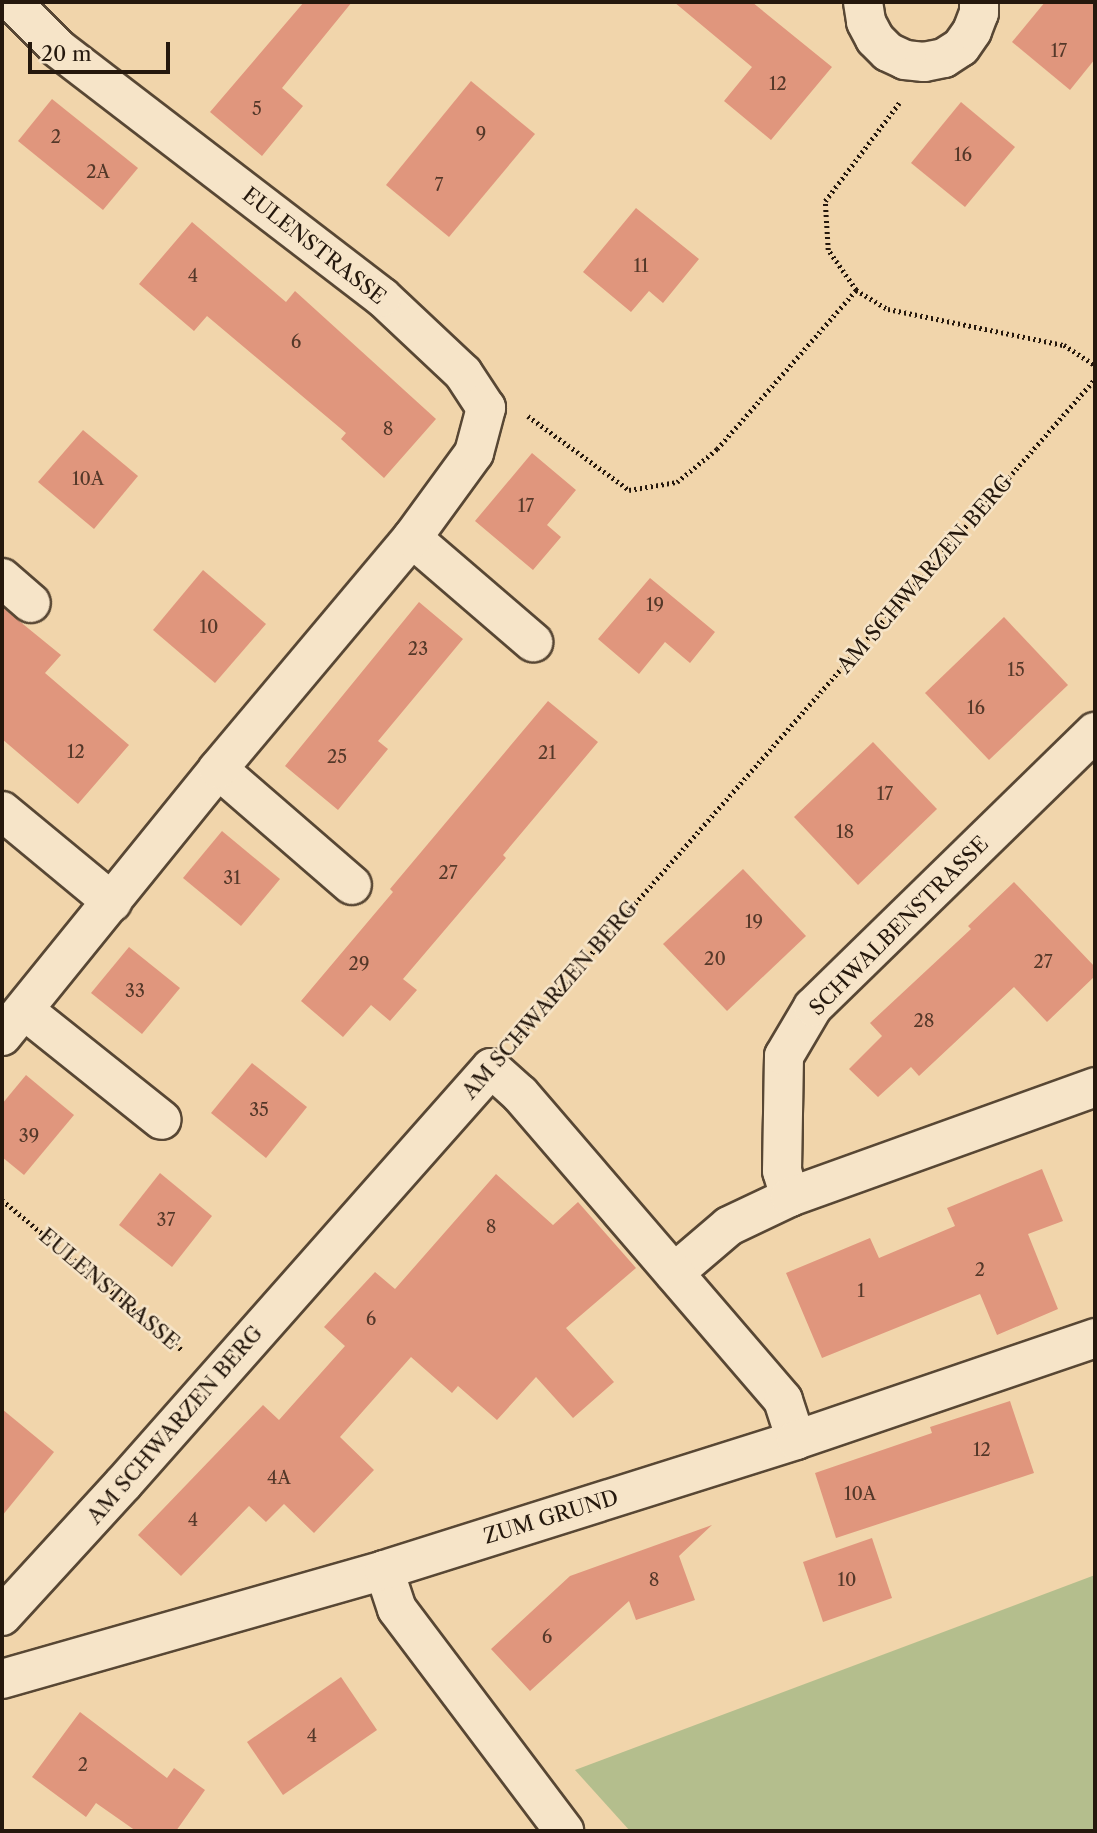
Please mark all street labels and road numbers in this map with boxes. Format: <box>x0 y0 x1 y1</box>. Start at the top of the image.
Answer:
street label: EULENSTRASSE <box>237 182 391 310</box>
street label: AM SCHWARZEN BERG <box>832 470 1018 678</box>
street label: SCHWALBENSTRASSE <box>804 831 994 1021</box>
street label: AM SCHWARZEN BERG <box>457 896 643 1104</box>
street label: EULENSTRASSE <box>34 1223 184 1355</box>
street label: AM SCHWARZEN BERG <box>82 1321 268 1529</box>
street label: ZUM GRUND <box>480 1485 622 1549</box>

